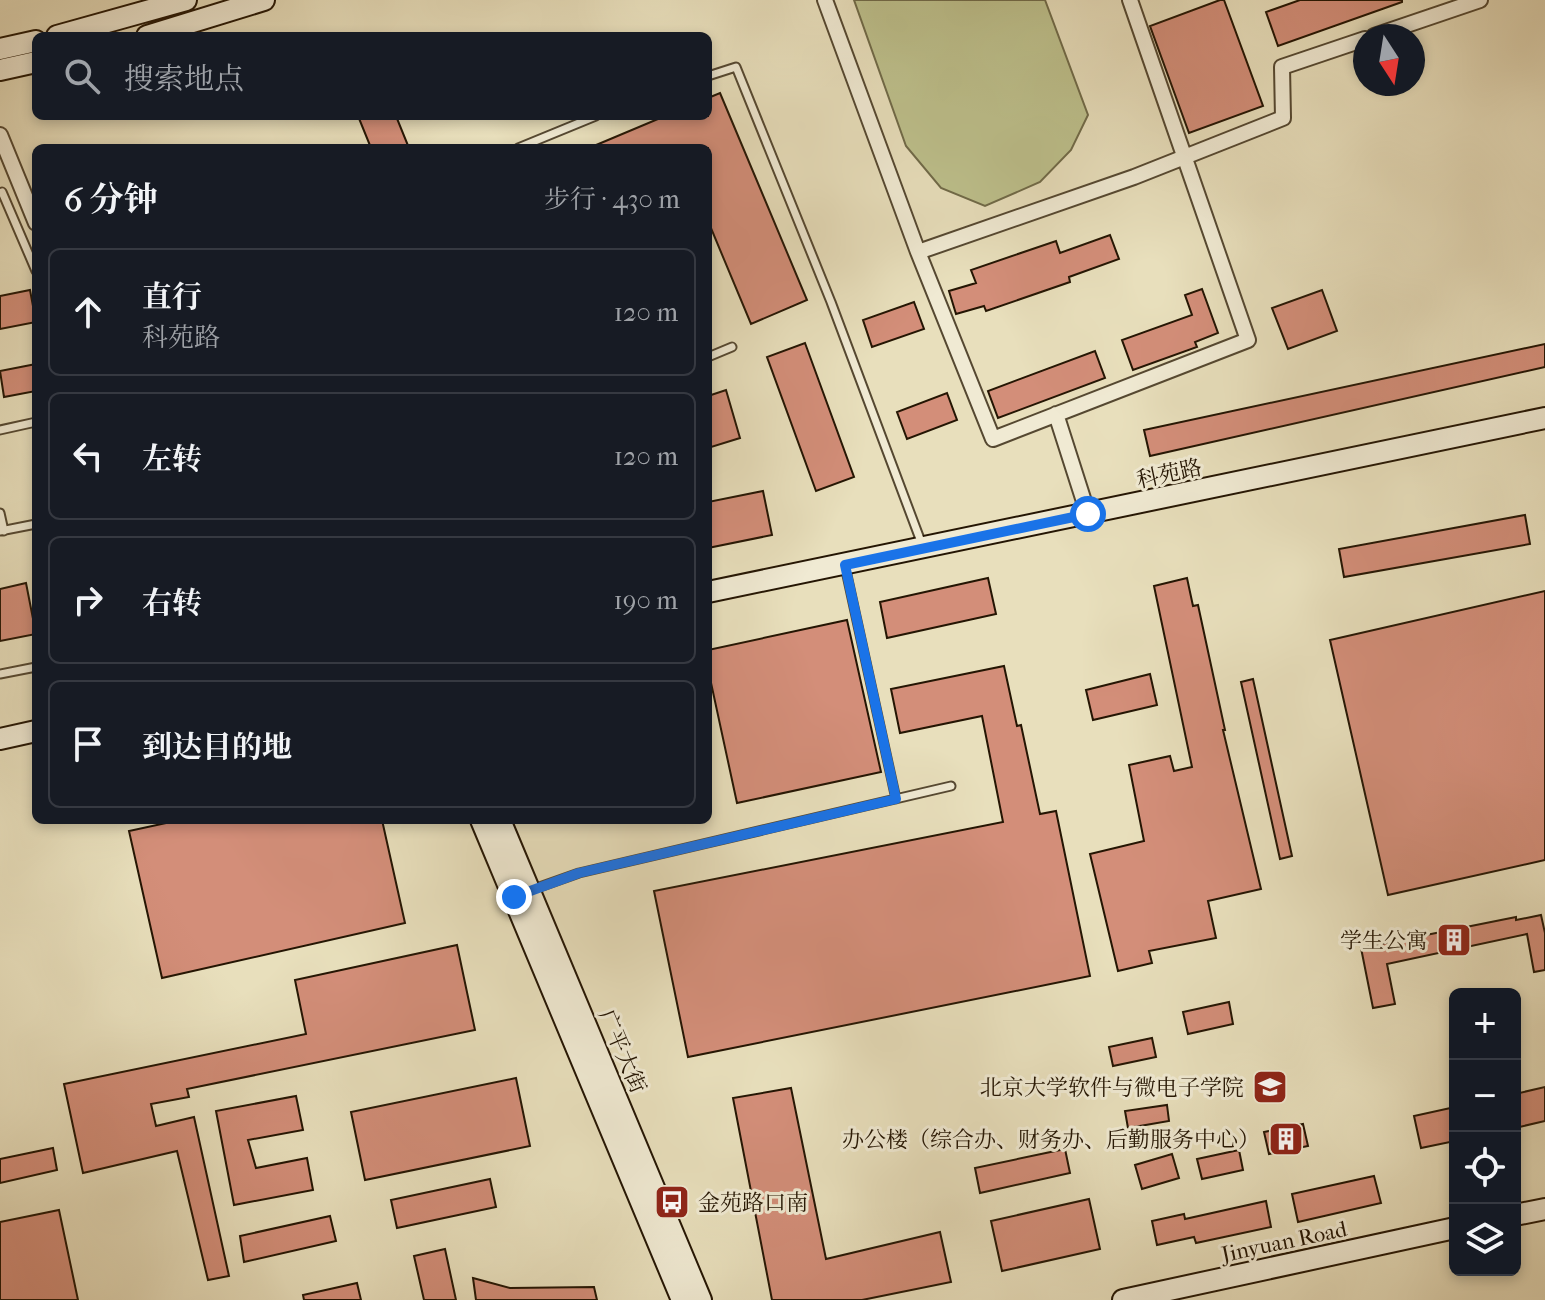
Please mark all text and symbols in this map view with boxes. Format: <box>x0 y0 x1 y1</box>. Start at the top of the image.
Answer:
north arrow <box>1353 24 1425 96</box>
search box <box>32 32 712 120</box>
icon: search <box>60 54 104 98</box>
text: 搜索地点 <box>124 62 244 97</box>
text: 6 分钟 <box>64 180 158 220</box>
text: 步行 · 430 m <box>544 184 680 215</box>
text: 直行 <box>142 280 202 315</box>
icon: ahead <box>66 290 110 334</box>
text: 120 m <box>614 297 678 328</box>
text: 科苑路 <box>142 322 220 353</box>
icon: left <box>66 434 110 478</box>
text: 120 m <box>614 441 678 472</box>
text: 左转 <box>142 442 202 477</box>
street label: 科苑路 <box>1134 454 1204 494</box>
route start <box>1070 496 1106 532</box>
icon: right <box>66 578 110 622</box>
text: 190 m <box>614 585 678 616</box>
text: 右转 <box>142 586 202 621</box>
icon: arrive <box>66 722 110 766</box>
text: 到达目的地 <box>142 730 292 765</box>
route end <box>496 879 532 915</box>
building icon: 学生公寓 <box>1435 921 1473 959</box>
place label: 学生公寓 <box>1340 928 1428 954</box>
map controls <box>1449 988 1521 1276</box>
button: + <box>1449 988 1521 1060</box>
street label: 广平大街 <box>593 1006 651 1097</box>
button: − <box>1449 1060 1521 1132</box>
school or university icon: 北京大学软件与微电子学院 <box>1251 1068 1289 1106</box>
place label: 北京大学软件与微电子学院 <box>980 1075 1244 1101</box>
building icon: 办公楼（综合办、财务办、后勤服务中心） <box>1267 1120 1305 1158</box>
place label: 办公楼（综合办、财务办、后勤服务中心） <box>842 1127 1260 1153</box>
button: locate <box>1449 1132 1521 1204</box>
bus stop icon: 金苑路口南 <box>653 1183 691 1221</box>
place label: 金苑路口南 <box>698 1190 808 1216</box>
button: layers <box>1449 1204 1521 1276</box>
street label: Jinyuan Road <box>1217 1216 1350 1268</box>

